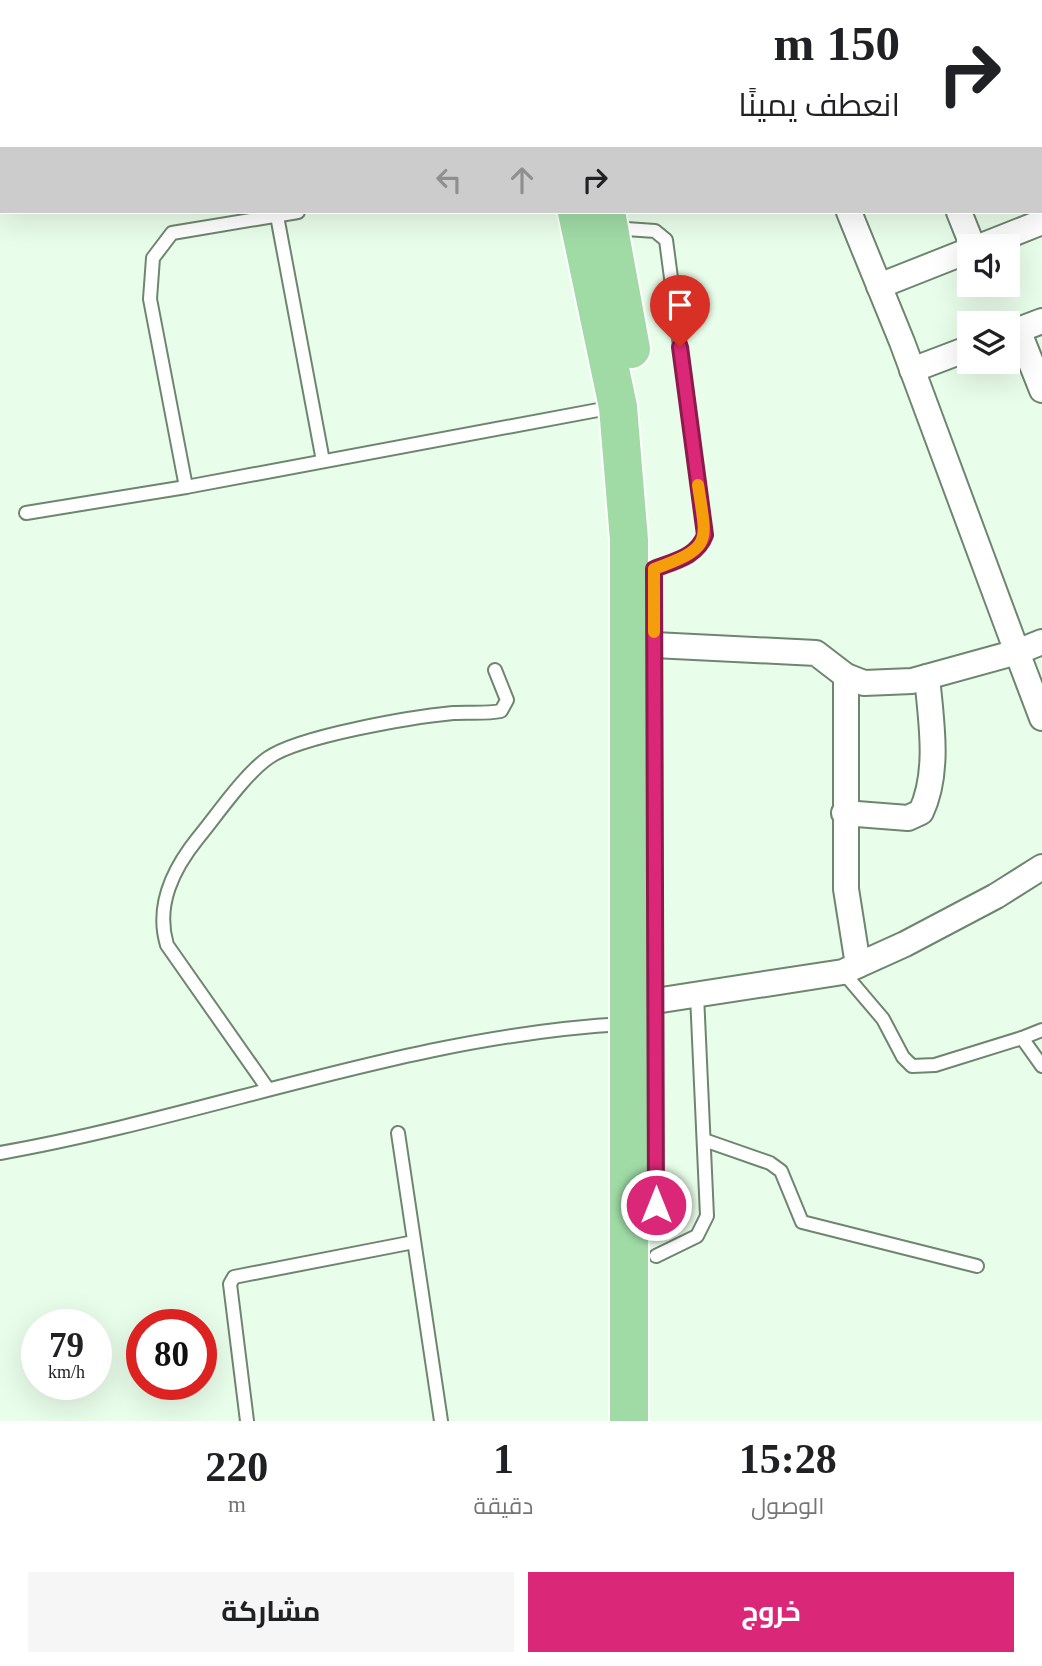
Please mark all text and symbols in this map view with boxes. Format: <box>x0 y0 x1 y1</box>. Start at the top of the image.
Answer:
text: 150 m <box>773 16 900 71</box>
icon: right <box>924 28 1015 119</box>
text: انعطف يمينًا <box>738 87 900 123</box>
icon: left <box>430 161 468 199</box>
icon: ahead <box>503 161 541 199</box>
icon: right <box>576 161 614 199</box>
map controls <box>957 234 1020 374</box>
button: sound <box>957 234 1020 297</box>
pin <box>650 275 710 347</box>
icon: arrive <box>661 286 699 324</box>
button: layers <box>957 311 1020 374</box>
position arrow <box>619 1168 693 1242</box>
speed limit sign: 80 <box>126 1309 217 1400</box>
text: 79 <box>49 1326 84 1365</box>
text: km/h <box>48 1362 85 1382</box>
text: 1 <box>493 1436 514 1482</box>
text: 15:28 <box>739 1436 837 1482</box>
text: 220 <box>205 1444 268 1490</box>
text: m <box>228 1492 246 1517</box>
text: دقيقة <box>474 1494 533 1519</box>
text: الوصول <box>751 1494 824 1519</box>
button: مشاركة <box>28 1572 514 1652</box>
button: خروج <box>528 1572 1014 1652</box>

